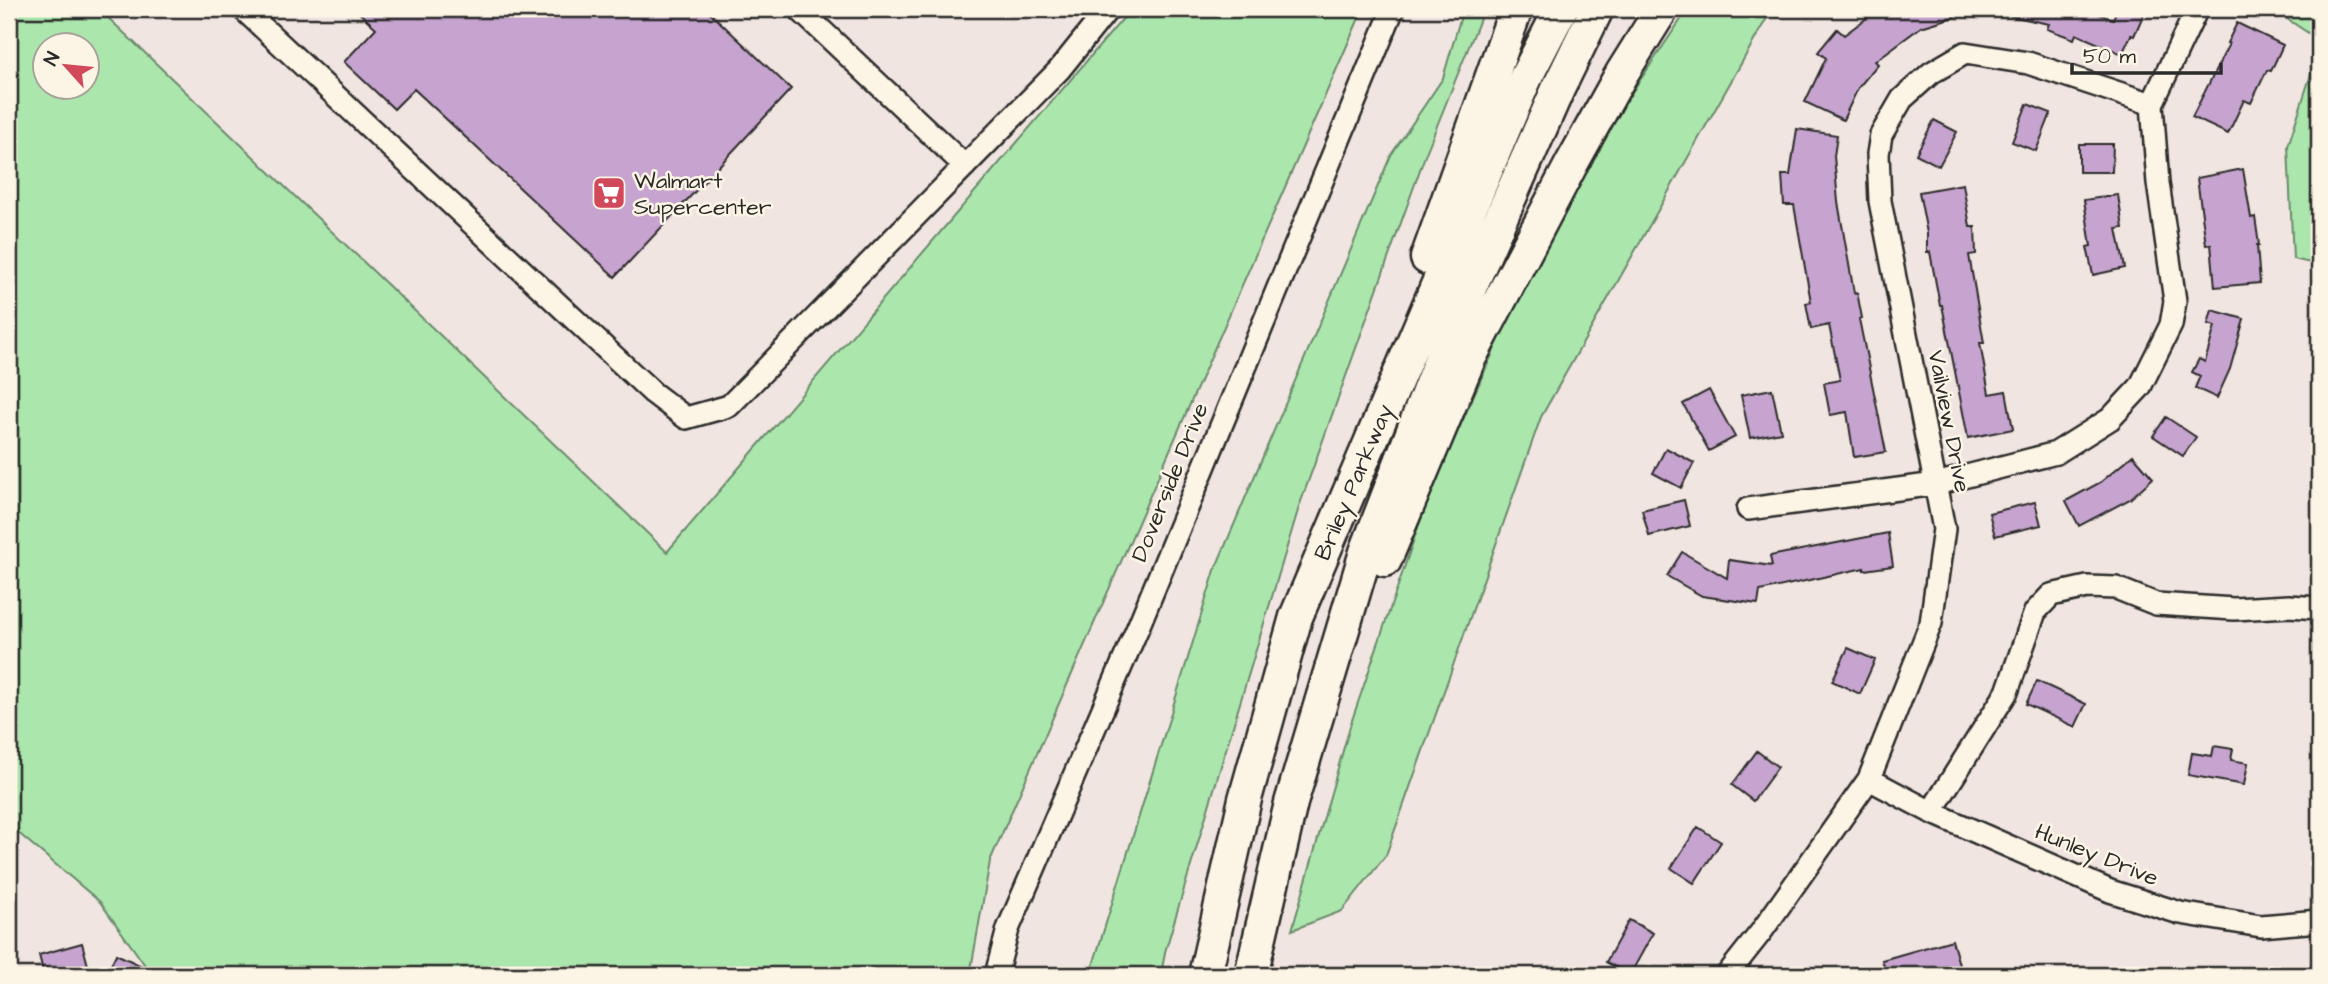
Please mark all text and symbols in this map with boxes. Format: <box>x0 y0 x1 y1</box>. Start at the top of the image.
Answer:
north arrow <box>32 32 102 102</box>
scale bar <box>2072 32 2221 76</box>
text: 50 m <box>2083 42 2137 71</box>
text: N <box>37 47 67 70</box>
place label: Walmart Supercenter <box>634 165 772 223</box>
supermarket icon: Walmart Supercenter <box>590 174 628 212</box>
street label: Vailview Drive <box>1920 347 1978 495</box>
street label: Doverside Drive <box>1123 398 1216 567</box>
street label: Briley Parkway <box>1307 399 1402 566</box>
street label: Hunley Drive <box>2030 816 2163 895</box>

